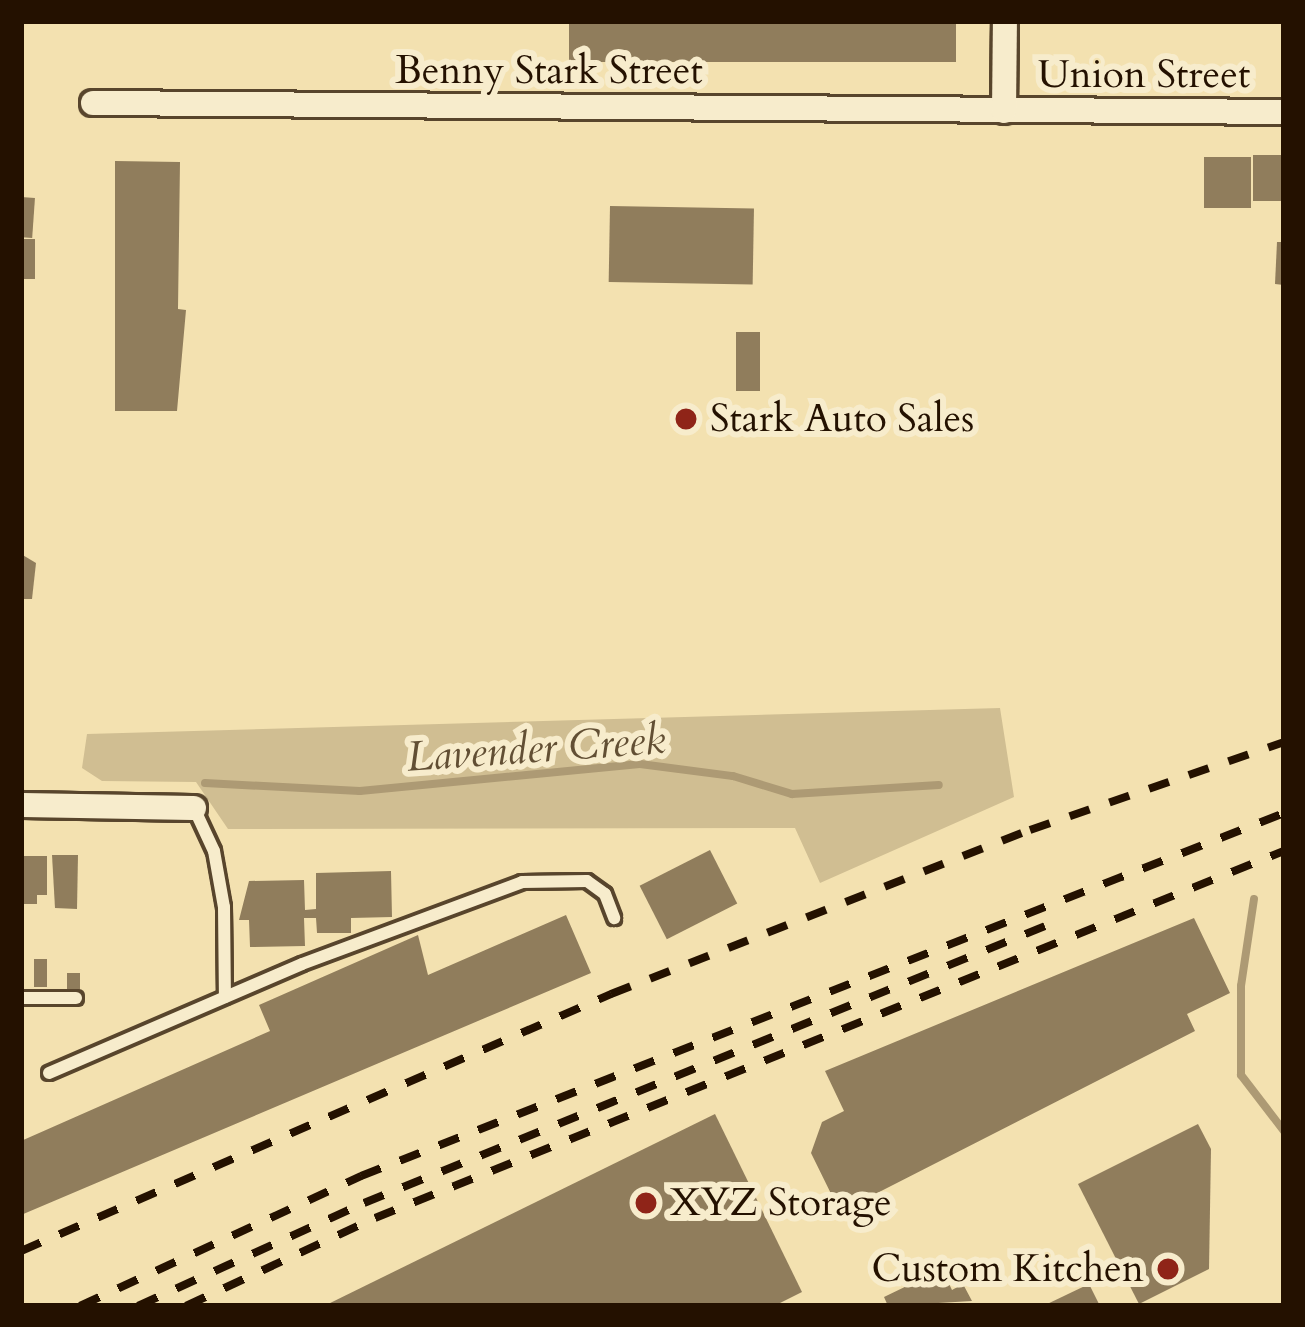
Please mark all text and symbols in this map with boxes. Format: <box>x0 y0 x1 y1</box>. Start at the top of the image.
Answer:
street label: Benny Stark Street <box>395 48 703 94</box>
street label: Union Street <box>1038 52 1250 98</box>
place label: Stark Auto Sales <box>710 396 974 442</box>
marker: Stark Auto Sales <box>673 406 699 432</box>
water label: Lavender Creek <box>405 715 667 783</box>
place label: XYZ Storage <box>670 1180 892 1226</box>
marker: XYZ Storage <box>633 1190 659 1216</box>
place label: Custom Kitchen <box>871 1246 1144 1292</box>
marker: Custom Kitchen <box>1155 1256 1181 1282</box>

